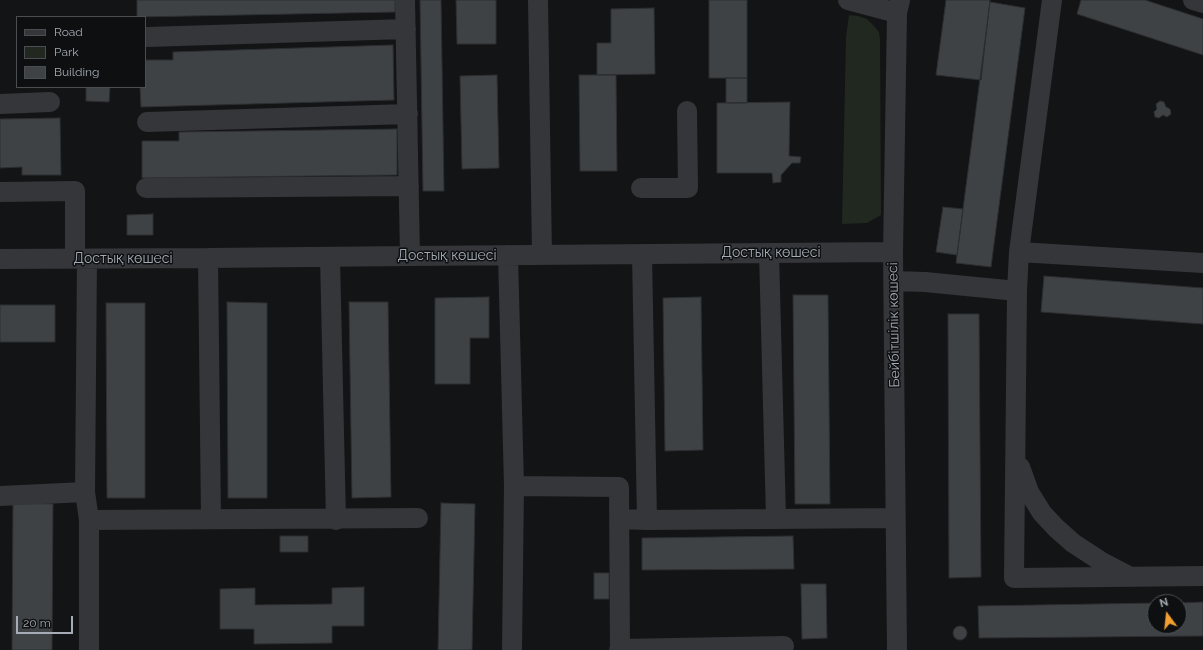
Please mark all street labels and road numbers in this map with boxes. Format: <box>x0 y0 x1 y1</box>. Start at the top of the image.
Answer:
street label: Достық көшесі <box>721 245 821 261</box>
street label: Достық көшесі <box>397 248 497 264</box>
street label: Достық көшесі <box>73 251 173 267</box>
street label: Бейбітшілік көшесі <box>885 262 903 388</box>

